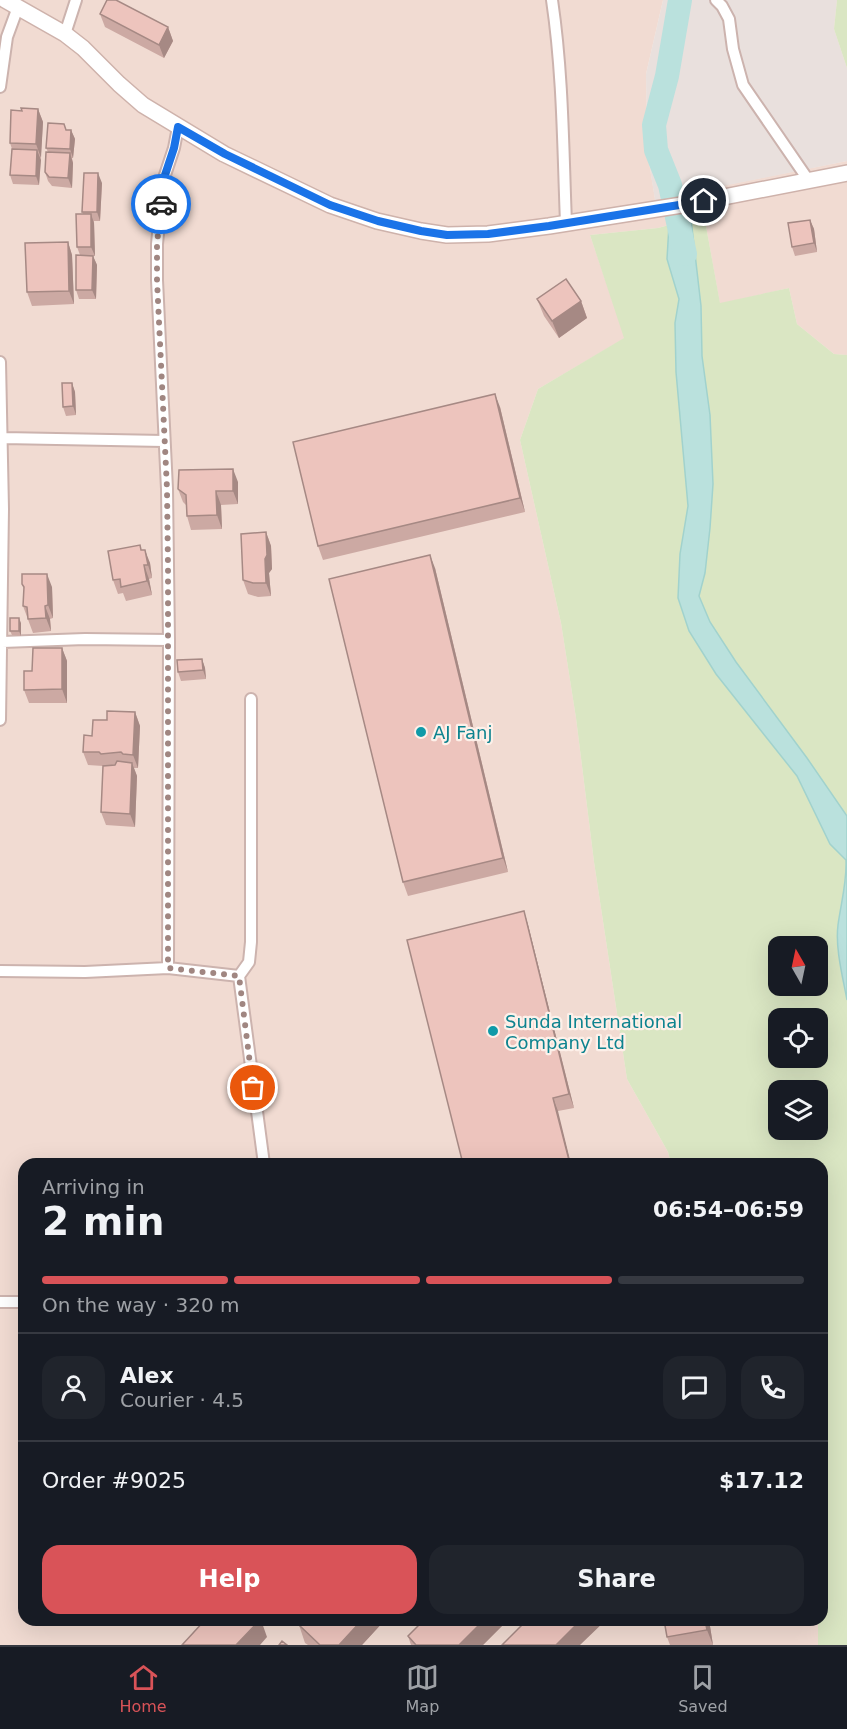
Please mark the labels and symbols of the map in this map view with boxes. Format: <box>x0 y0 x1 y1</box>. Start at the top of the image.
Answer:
courier <box>131 174 191 234</box>
pin <box>678 175 729 226</box>
place label: AJ Fanj <box>433 722 492 743</box>
marker: AJ Fanj <box>414 725 428 739</box>
north arrow <box>768 936 828 996</box>
place label: Sunda International Company Ltd <box>505 1011 682 1053</box>
marker: Sunda International Company Ltd <box>486 1024 500 1038</box>
pin <box>227 1062 278 1113</box>

